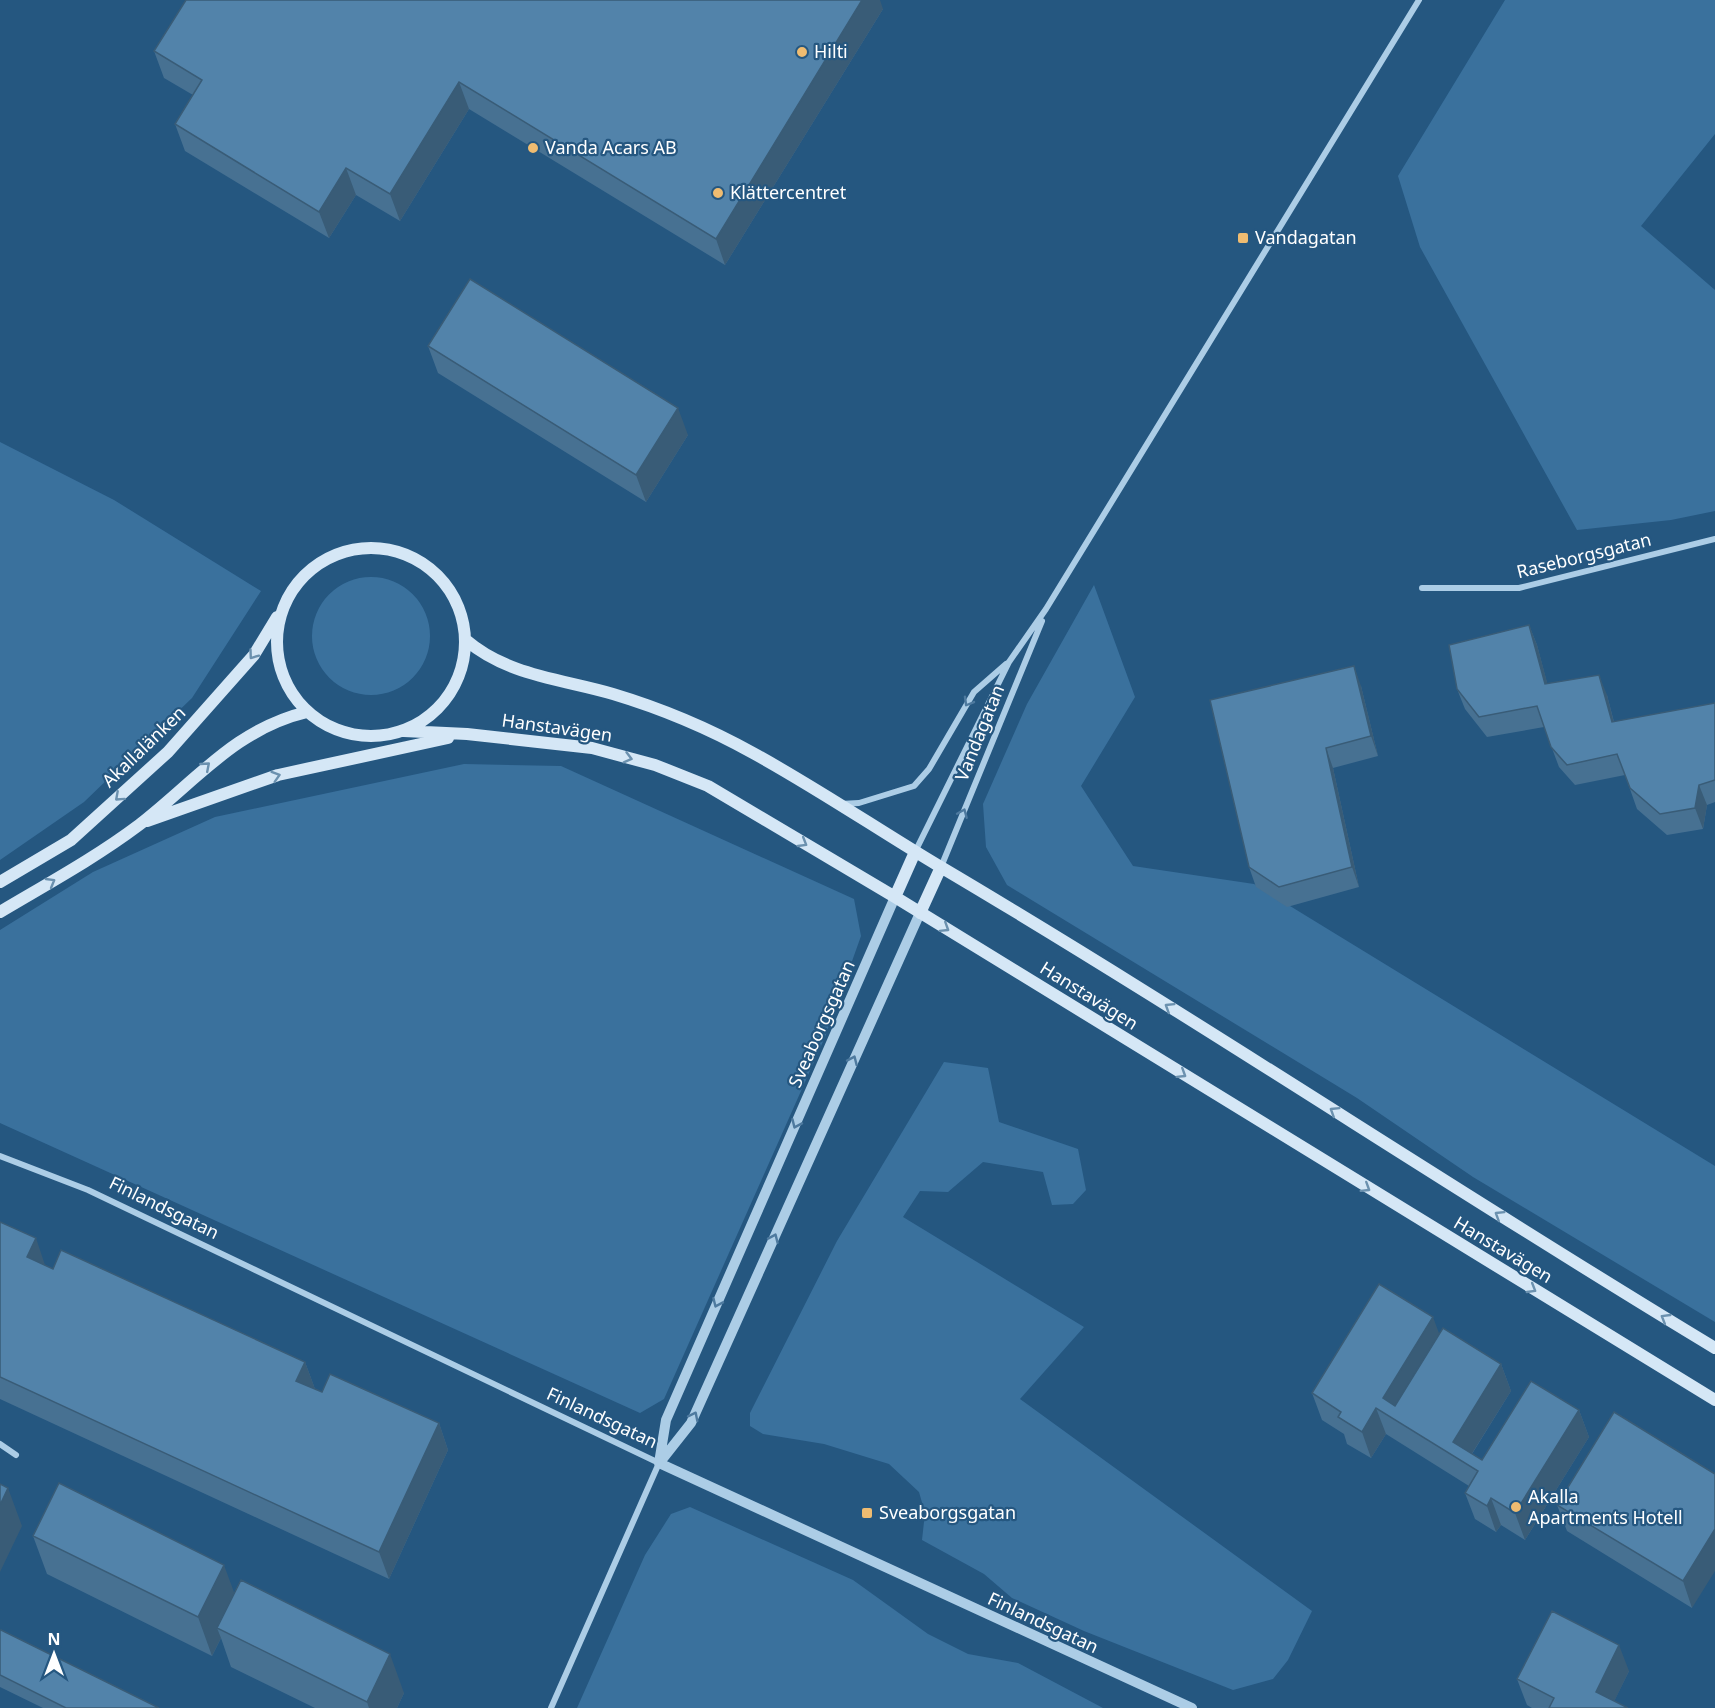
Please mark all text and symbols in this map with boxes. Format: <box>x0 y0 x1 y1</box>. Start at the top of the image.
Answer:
place label: Hilti <box>814 39 848 63</box>
marker: Hilti <box>795 45 809 59</box>
place label: Vanda Acars AB <box>545 135 677 159</box>
marker: Vanda Acars AB <box>526 141 540 155</box>
place label: Klättercentret <box>730 180 847 204</box>
marker: Klättercentret <box>711 186 725 200</box>
place label: Vandagatan <box>1255 225 1357 249</box>
marker: Vandagatan <box>1236 231 1250 245</box>
street label: Raseborgsgatan <box>1514 527 1654 583</box>
one-way arrow <box>249 648 260 659</box>
street label: Vandagatan <box>949 681 1009 784</box>
one-way arrow <box>963 696 975 707</box>
street label: Akallalänken <box>96 700 190 792</box>
street label: Hanstavägen <box>500 707 614 747</box>
one-way arrow <box>623 750 633 763</box>
one-way arrow <box>199 762 210 773</box>
one-way arrow <box>270 771 281 783</box>
one-way arrow <box>115 790 126 801</box>
one-way arrow <box>956 808 968 819</box>
one-way arrow <box>797 835 807 847</box>
one-way arrow <box>44 878 55 890</box>
one-way arrow <box>939 921 949 933</box>
street label: Hanstavägen <box>1036 955 1143 1035</box>
street label: Sveaborgsgatan <box>782 956 860 1091</box>
one-way arrow <box>1165 1003 1175 1015</box>
one-way arrow <box>846 1056 858 1067</box>
one-way arrow <box>1176 1067 1186 1079</box>
one-way arrow <box>1330 1107 1340 1119</box>
one-way arrow <box>791 1118 803 1129</box>
street label: Finlandsgatan <box>105 1170 223 1244</box>
one-way arrow <box>1360 1180 1370 1192</box>
street label: Hanstavägen <box>1450 1210 1557 1288</box>
one-way arrow <box>1495 1211 1505 1223</box>
one-way arrow <box>766 1234 778 1245</box>
one-way arrow <box>1526 1282 1536 1294</box>
one-way arrow <box>713 1296 725 1307</box>
one-way arrow <box>1661 1313 1671 1325</box>
street label: Finlandsgatan <box>543 1381 662 1453</box>
one-way arrow <box>686 1412 698 1423</box>
place label: Akalla Apartments Hotell <box>1528 1484 1683 1529</box>
place label: Sveaborgsgatan <box>879 1500 1016 1524</box>
marker: Akalla Apartments Hotell <box>1509 1500 1523 1514</box>
marker: Sveaborgsgatan <box>860 1506 874 1520</box>
street label: Finlandsgatan <box>984 1586 1103 1658</box>
north arrow <box>24 1624 84 1684</box>
text: N <box>47 1628 61 1650</box>

